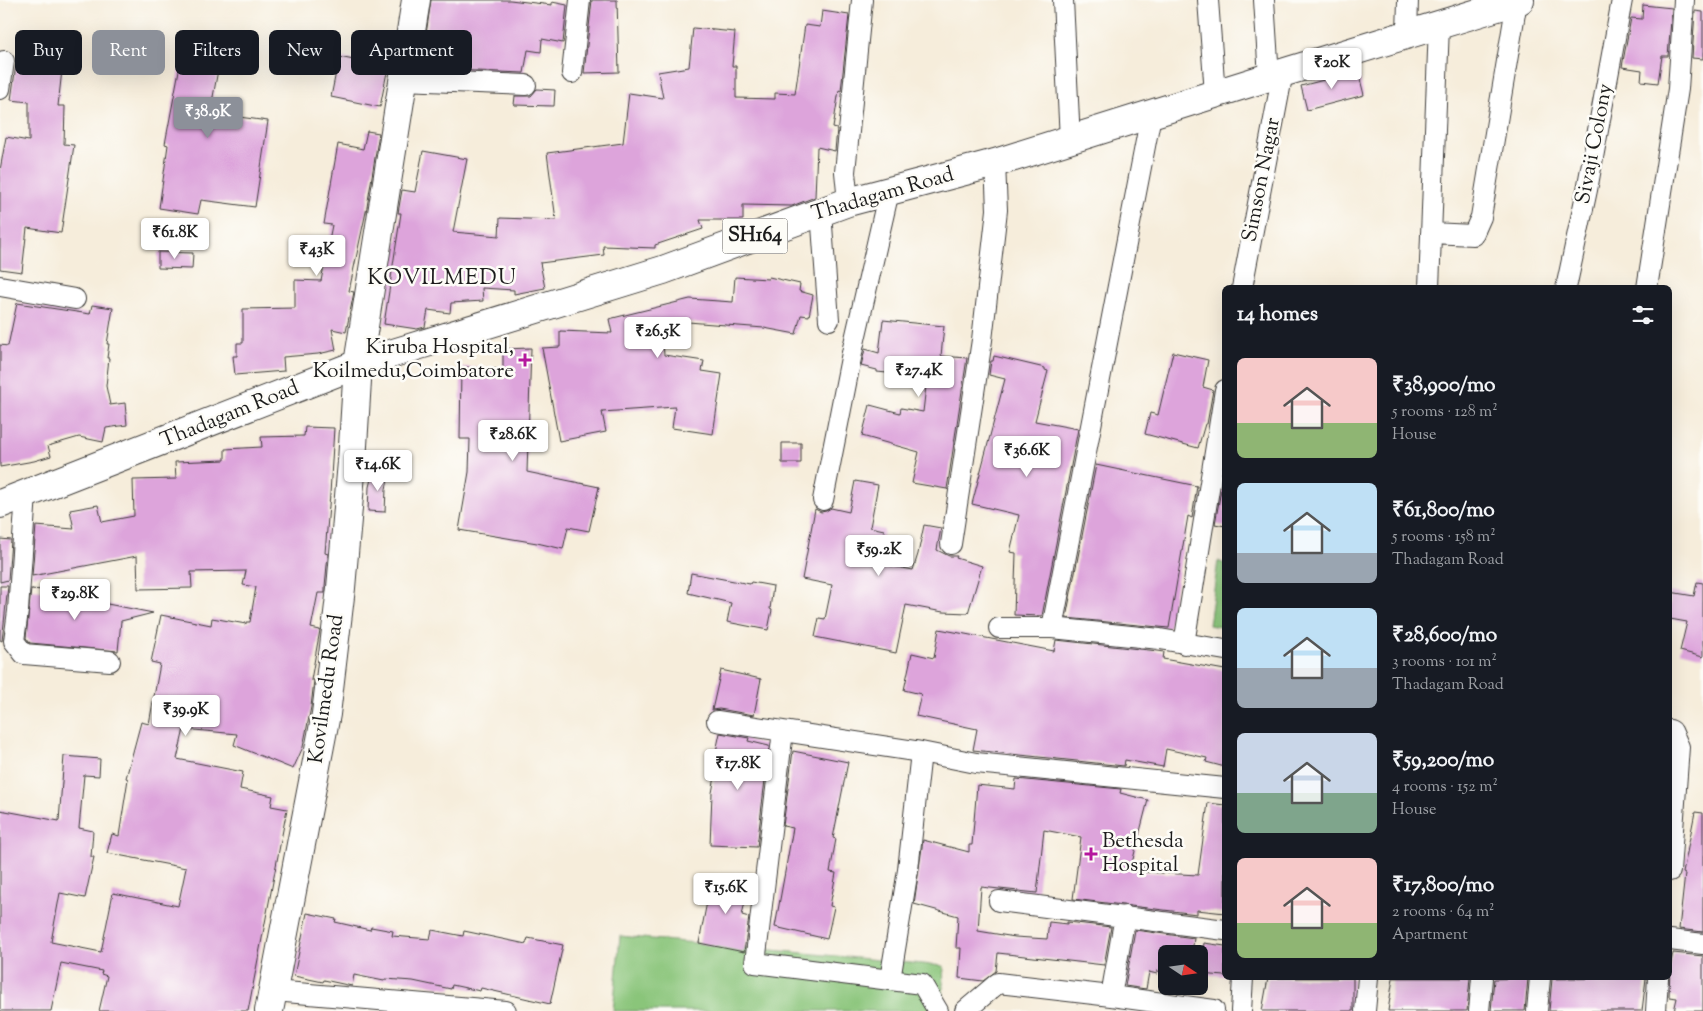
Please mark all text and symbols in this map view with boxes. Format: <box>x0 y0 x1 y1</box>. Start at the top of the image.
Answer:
chip: Buy <box>15 30 82 75</box>
chip: Rent <box>92 30 165 75</box>
chip: Filters <box>175 30 259 75</box>
chip: New <box>269 30 341 75</box>
chip: Apartment <box>351 30 472 75</box>
pin: ₹20K <box>1302 48 1362 90</box>
text: ₹20K <box>1314 52 1350 75</box>
street label: Sivaji Colony <box>1569 81 1621 207</box>
pin: ₹38.9K <box>167 96 249 139</box>
text: ₹38.9K <box>185 101 231 124</box>
street label: Simson Nagar <box>1235 115 1289 245</box>
street label: Thadagam Road <box>808 160 958 230</box>
pin: ₹61.8K <box>134 218 216 260</box>
road number: SH164 <box>722 218 788 254</box>
text: ₹61.8K <box>152 222 198 245</box>
pin: ₹43K <box>287 234 347 277</box>
text: ₹43K <box>299 239 335 262</box>
district label: KOVILMEDU <box>367 263 517 295</box>
text: 14 homes <box>1237 300 1318 330</box>
icon: filters <box>1629 301 1657 329</box>
pin: ₹26.5K <box>617 316 699 359</box>
text: ₹26.5K <box>635 321 681 344</box>
place label: Kiruba Hospital, Koilmedu,Coimbatore <box>313 333 514 387</box>
marker: Kiruba Hospital, Koilmedu,Coimbatore <box>518 353 532 367</box>
pin: ₹27.4K <box>878 356 960 398</box>
text: ₹27.4K <box>895 360 943 383</box>
text: ₹38,900/mo <box>1392 371 1496 401</box>
street label: Thadagam Road <box>156 374 304 456</box>
icon: home <box>1277 378 1337 438</box>
text: 5 rooms · 128 m² <box>1392 401 1498 424</box>
pin: ₹28.6K <box>472 420 554 462</box>
text: ₹28.6K <box>489 424 537 447</box>
text: House <box>1392 424 1436 447</box>
pin: ₹36.6K <box>986 436 1068 478</box>
text: ₹36.6K <box>1004 440 1050 463</box>
pin: ₹14.6K <box>337 450 419 492</box>
text: ₹14.6K <box>355 454 401 477</box>
text: ₹61,800/mo <box>1392 496 1495 526</box>
icon: home <box>1277 503 1337 563</box>
text: 5 rooms · 158 m² <box>1392 526 1496 549</box>
pin: ₹59.2K <box>838 534 920 577</box>
text: ₹59.2K <box>856 539 902 562</box>
text: Thadagam Road <box>1392 549 1504 572</box>
pin: ₹29.8K <box>34 578 116 621</box>
text: ₹29.8K <box>51 583 99 606</box>
street label: Kovilmedu Road <box>302 612 352 766</box>
text: ₹28,600/mo <box>1392 621 1497 651</box>
icon: home <box>1277 628 1337 688</box>
text: 3 rooms · 101 m² <box>1392 651 1497 674</box>
text: Thadagam Road <box>1392 674 1504 697</box>
pin: ₹39.9K <box>145 694 227 737</box>
text: ₹39.9K <box>163 699 209 722</box>
text: ₹59,200/mo <box>1392 746 1494 776</box>
pin: ₹17.8K <box>697 748 779 791</box>
text: ₹17.8K <box>715 753 761 776</box>
icon: home <box>1277 753 1337 813</box>
text: 4 rooms · 152 m² <box>1392 776 1498 799</box>
text: House <box>1392 799 1436 822</box>
place label: Bethesda Hospital <box>1102 827 1184 881</box>
marker: Bethesda Hospital <box>1084 847 1098 861</box>
text: ₹17,800/mo <box>1392 871 1494 901</box>
pin: ₹15.6K <box>685 872 767 915</box>
text: ₹15.6K <box>704 877 748 900</box>
icon: home <box>1277 878 1337 938</box>
text: 2 rooms · 64 m² <box>1392 901 1495 924</box>
text: Apartment <box>1392 924 1468 947</box>
north arrow <box>1158 945 1208 995</box>
map controls <box>1158 945 1208 995</box>

